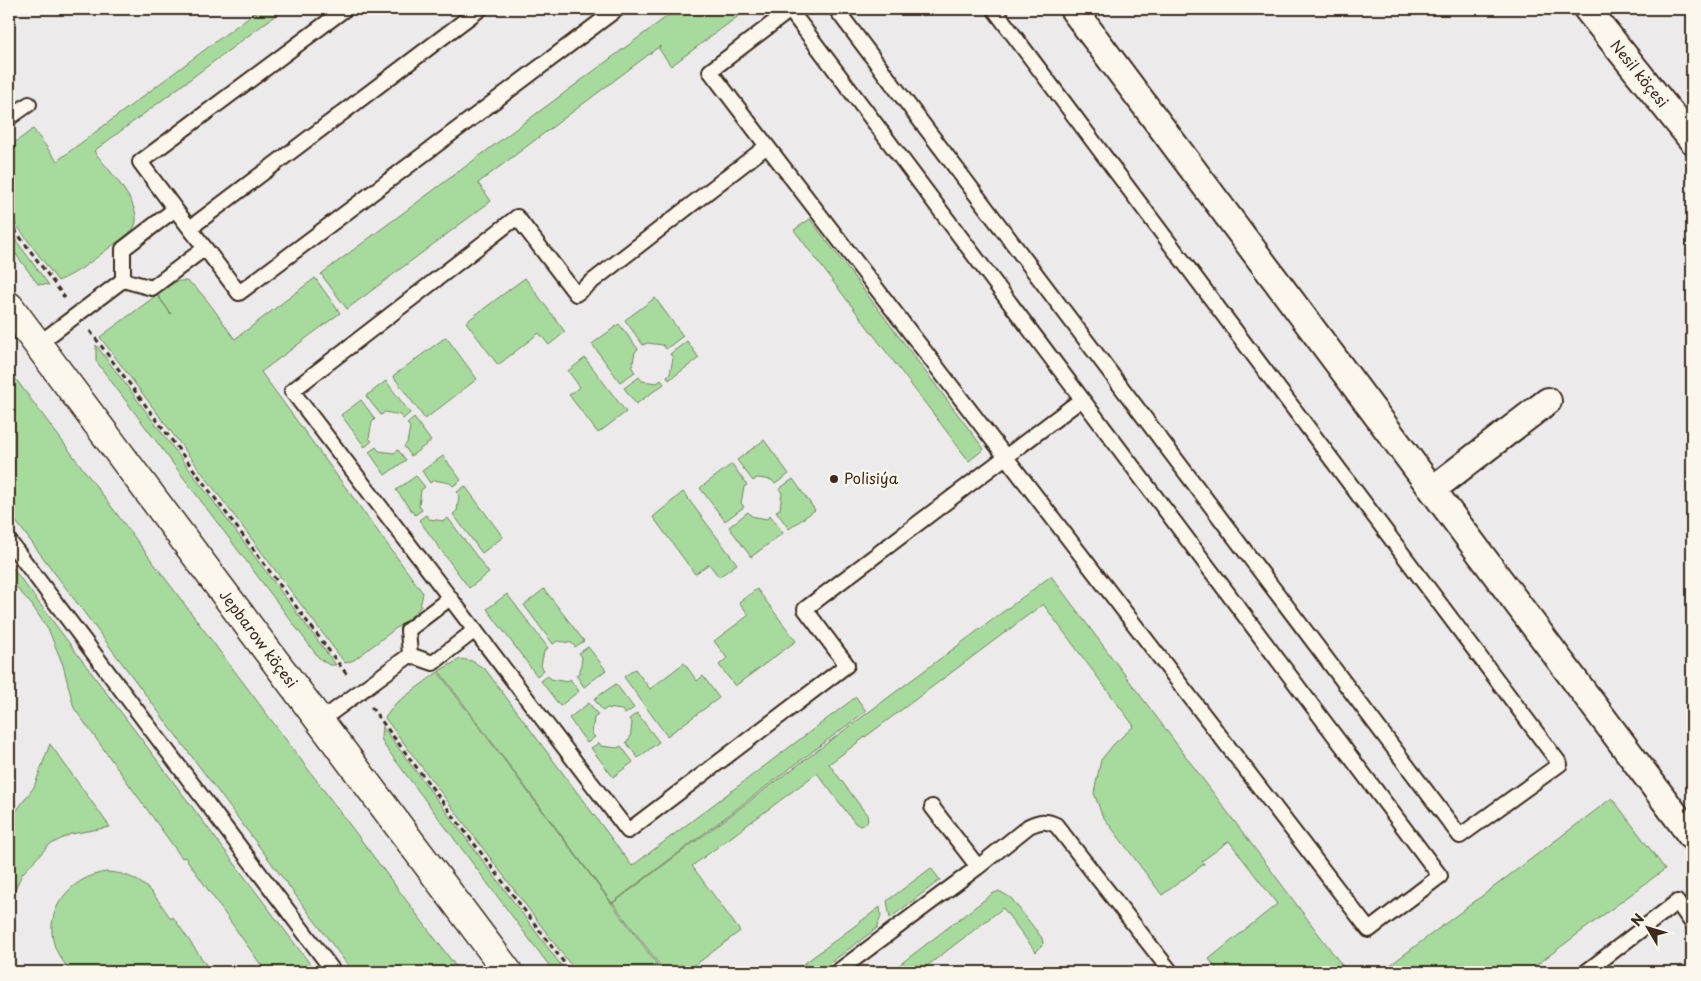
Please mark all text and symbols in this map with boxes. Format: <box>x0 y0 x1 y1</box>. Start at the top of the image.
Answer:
street label: Nesil köçesi <box>1606 34 1675 112</box>
place label: Polisiýa <box>844 466 899 489</box>
marker: Polisiýa <box>828 473 840 485</box>
street label: Jepbarow köçesi <box>215 584 304 692</box>
north arrow <box>1624 904 1674 954</box>
text: N <box>1626 909 1649 931</box>

